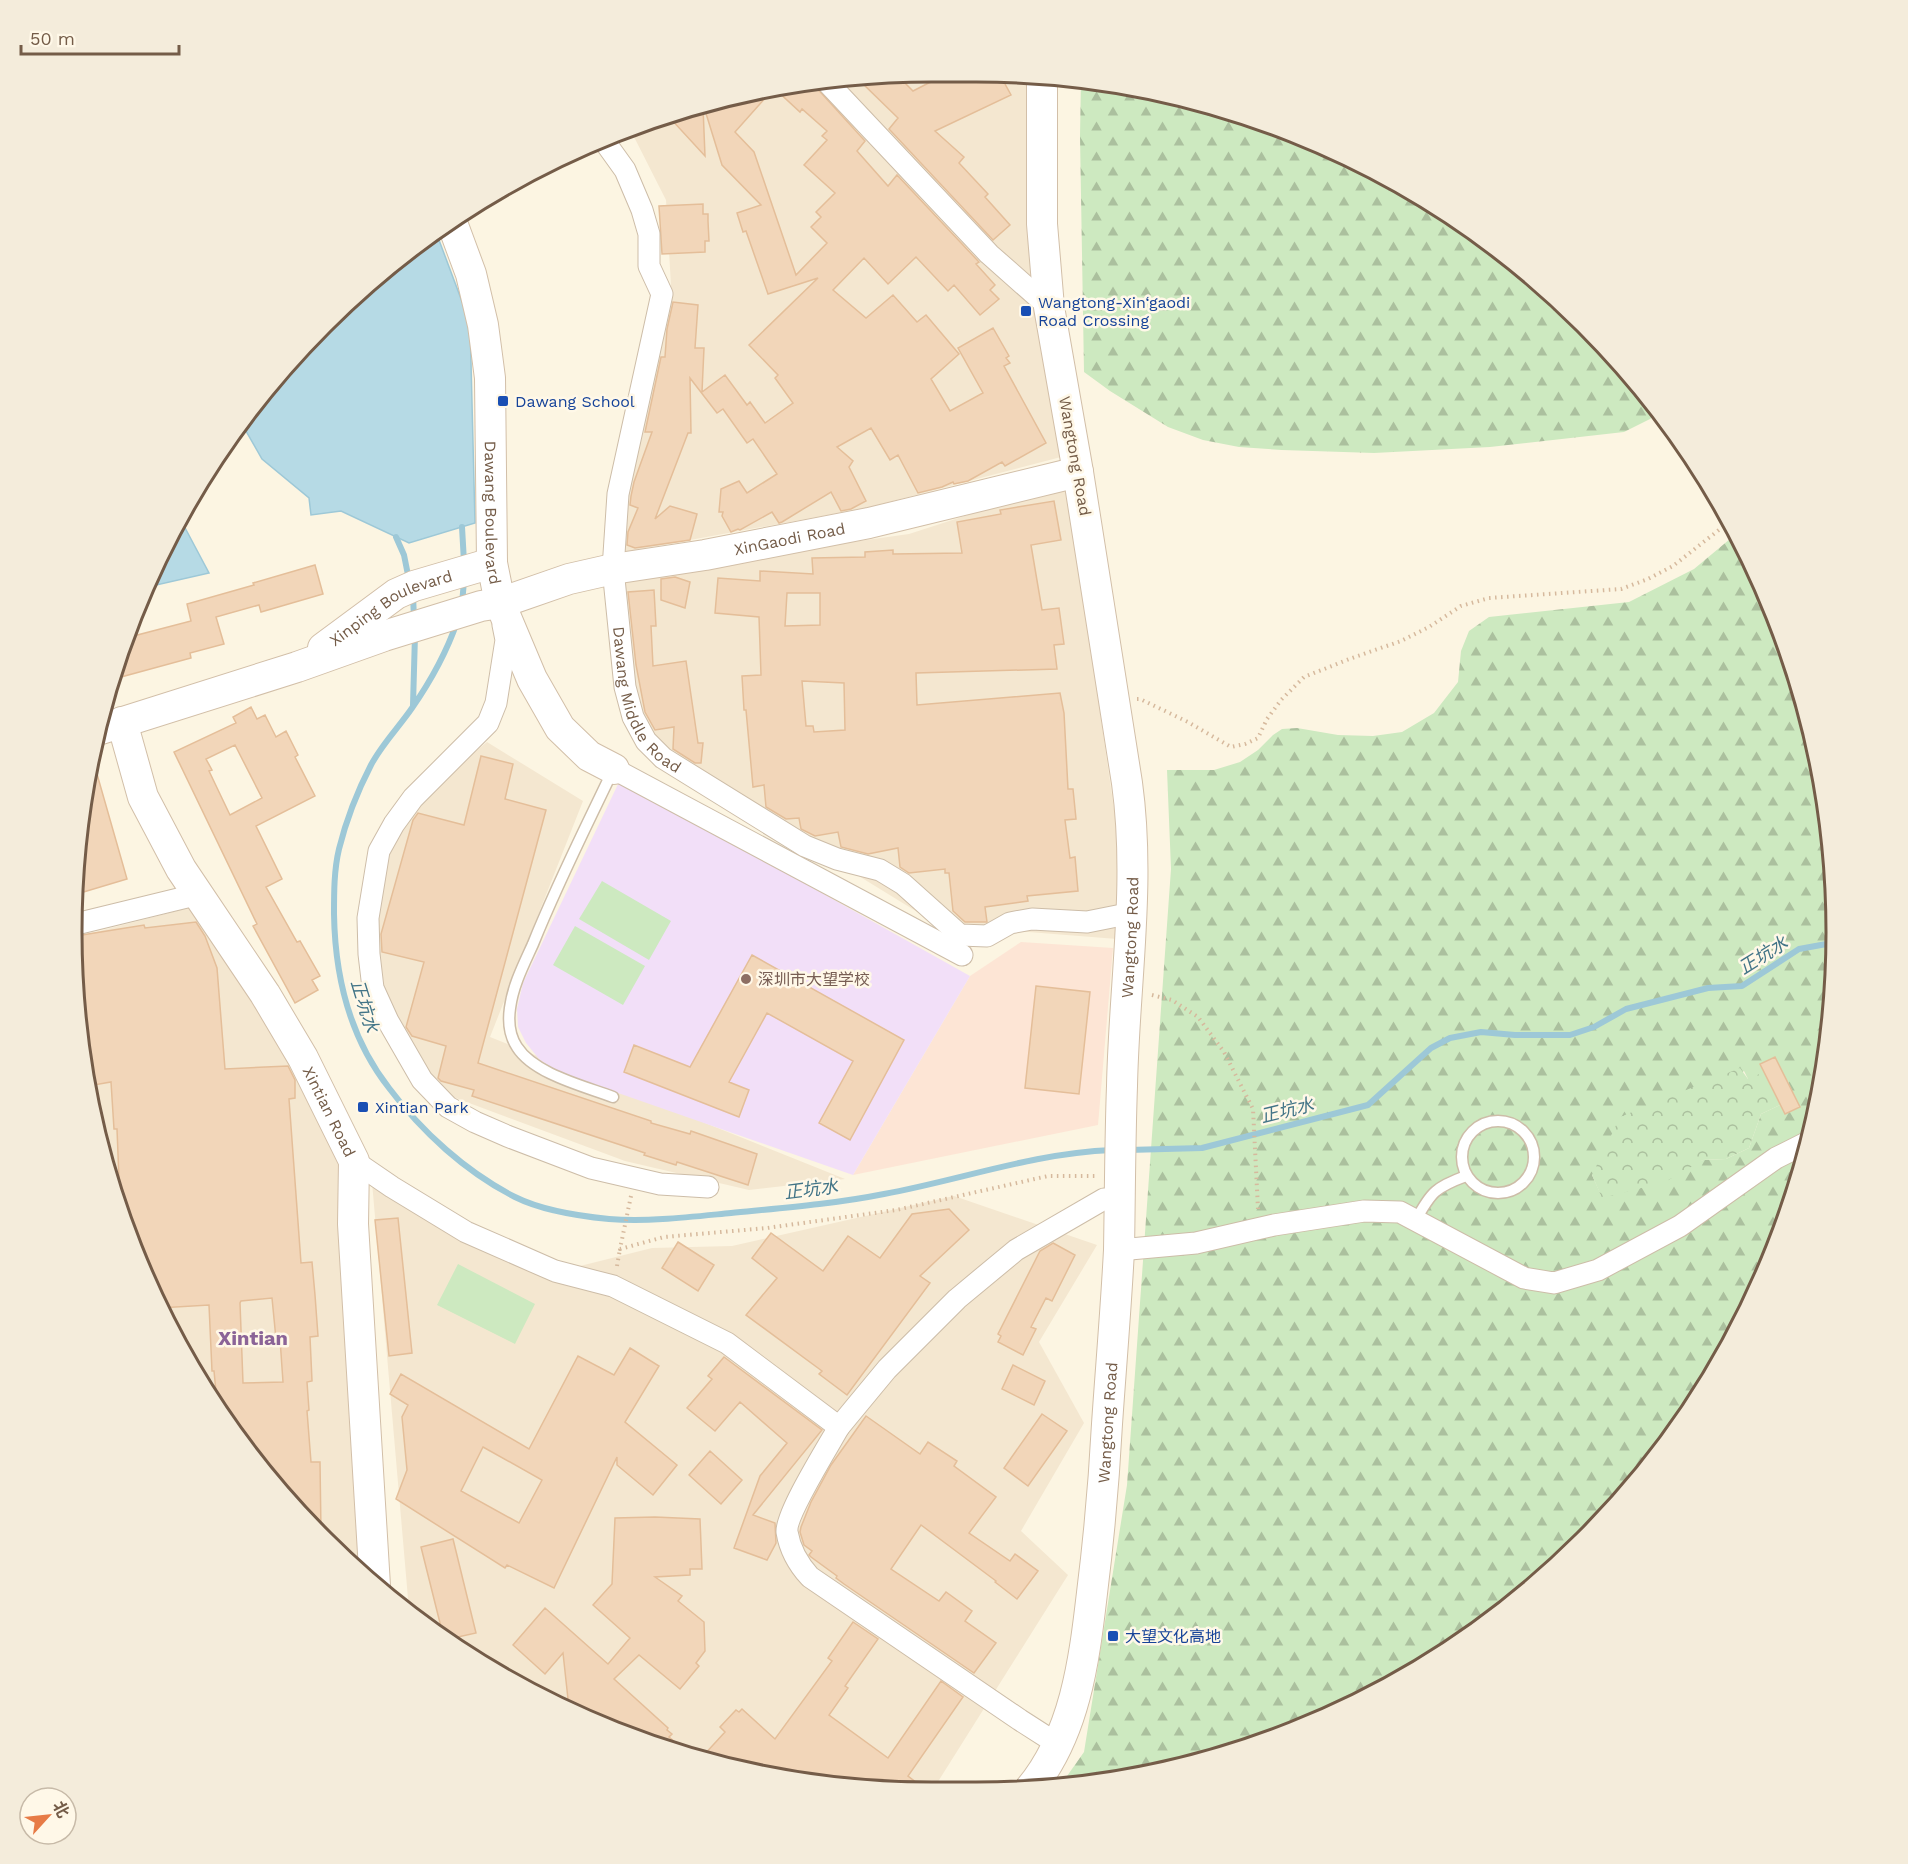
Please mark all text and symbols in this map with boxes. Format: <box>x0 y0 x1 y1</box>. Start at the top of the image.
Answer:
scale bar <box>21 18 178 56</box>
text: 50 m <box>30 28 75 49</box>
place label: Wangtong-Xin‘gaodi Road Crossing <box>1038 293 1190 330</box>
marker: Wangtong-Xin‘gaodi Road Crossing <box>1019 304 1033 318</box>
place label: Dawang School <box>515 392 635 411</box>
marker: Dawang School <box>496 394 510 408</box>
street label: Wangtong Road <box>1055 395 1095 517</box>
street label: Dawang Boulevard <box>481 440 506 586</box>
street label: XinGaodi Road <box>732 518 847 559</box>
street label: Xinping Boulevard <box>326 566 454 650</box>
street label: Dawang Middle Road <box>609 625 685 777</box>
street label: Wangtong Road <box>1117 876 1142 999</box>
water label: 正坑水 <box>1735 931 1792 978</box>
place label: 深圳市大望学校 <box>758 970 870 989</box>
marker: 深圳市大望学校 <box>739 972 753 986</box>
water label: 正坑水 <box>347 977 383 1036</box>
street label: Xintian Road <box>299 1063 360 1160</box>
water label: 正坑水 <box>1258 1093 1317 1127</box>
place label: Xintian Park <box>375 1098 468 1117</box>
marker: Xintian Park <box>356 1100 370 1114</box>
water label: 正坑水 <box>783 1175 840 1203</box>
district label: Xintian <box>218 1326 288 1350</box>
street label: Wangtong Road <box>1094 1361 1121 1484</box>
place label: 大望文化高地 <box>1125 1627 1221 1646</box>
marker: 大望文化高地 <box>1106 1629 1120 1643</box>
north arrow <box>18 1786 78 1846</box>
text: 北 <box>49 1798 73 1821</box>

